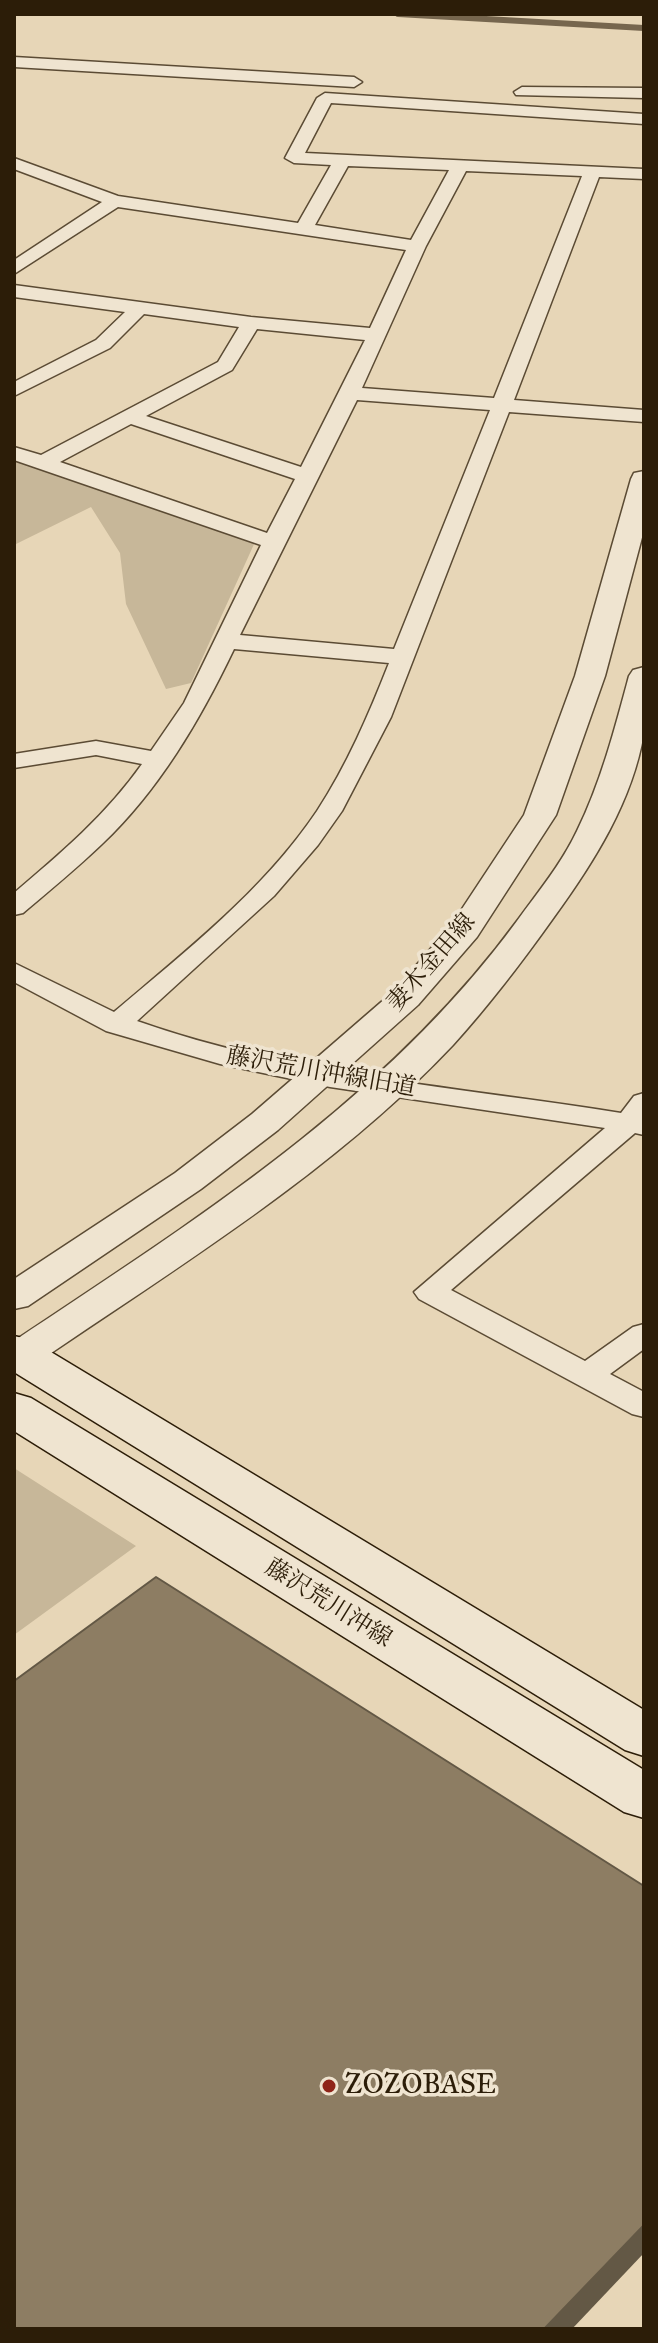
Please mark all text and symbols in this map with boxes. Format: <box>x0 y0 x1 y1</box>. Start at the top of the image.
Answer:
street label: 妻木金田線 <box>382 908 482 1018</box>
street label: 藤沢荒川沖線旧道 <box>224 1042 418 1104</box>
street label: 藤沢荒川沖線 <box>259 1554 397 1654</box>
place label: ZOZOBASE <box>345 2069 496 2103</box>
marker: ZOZOBASE <box>320 2077 338 2095</box>

